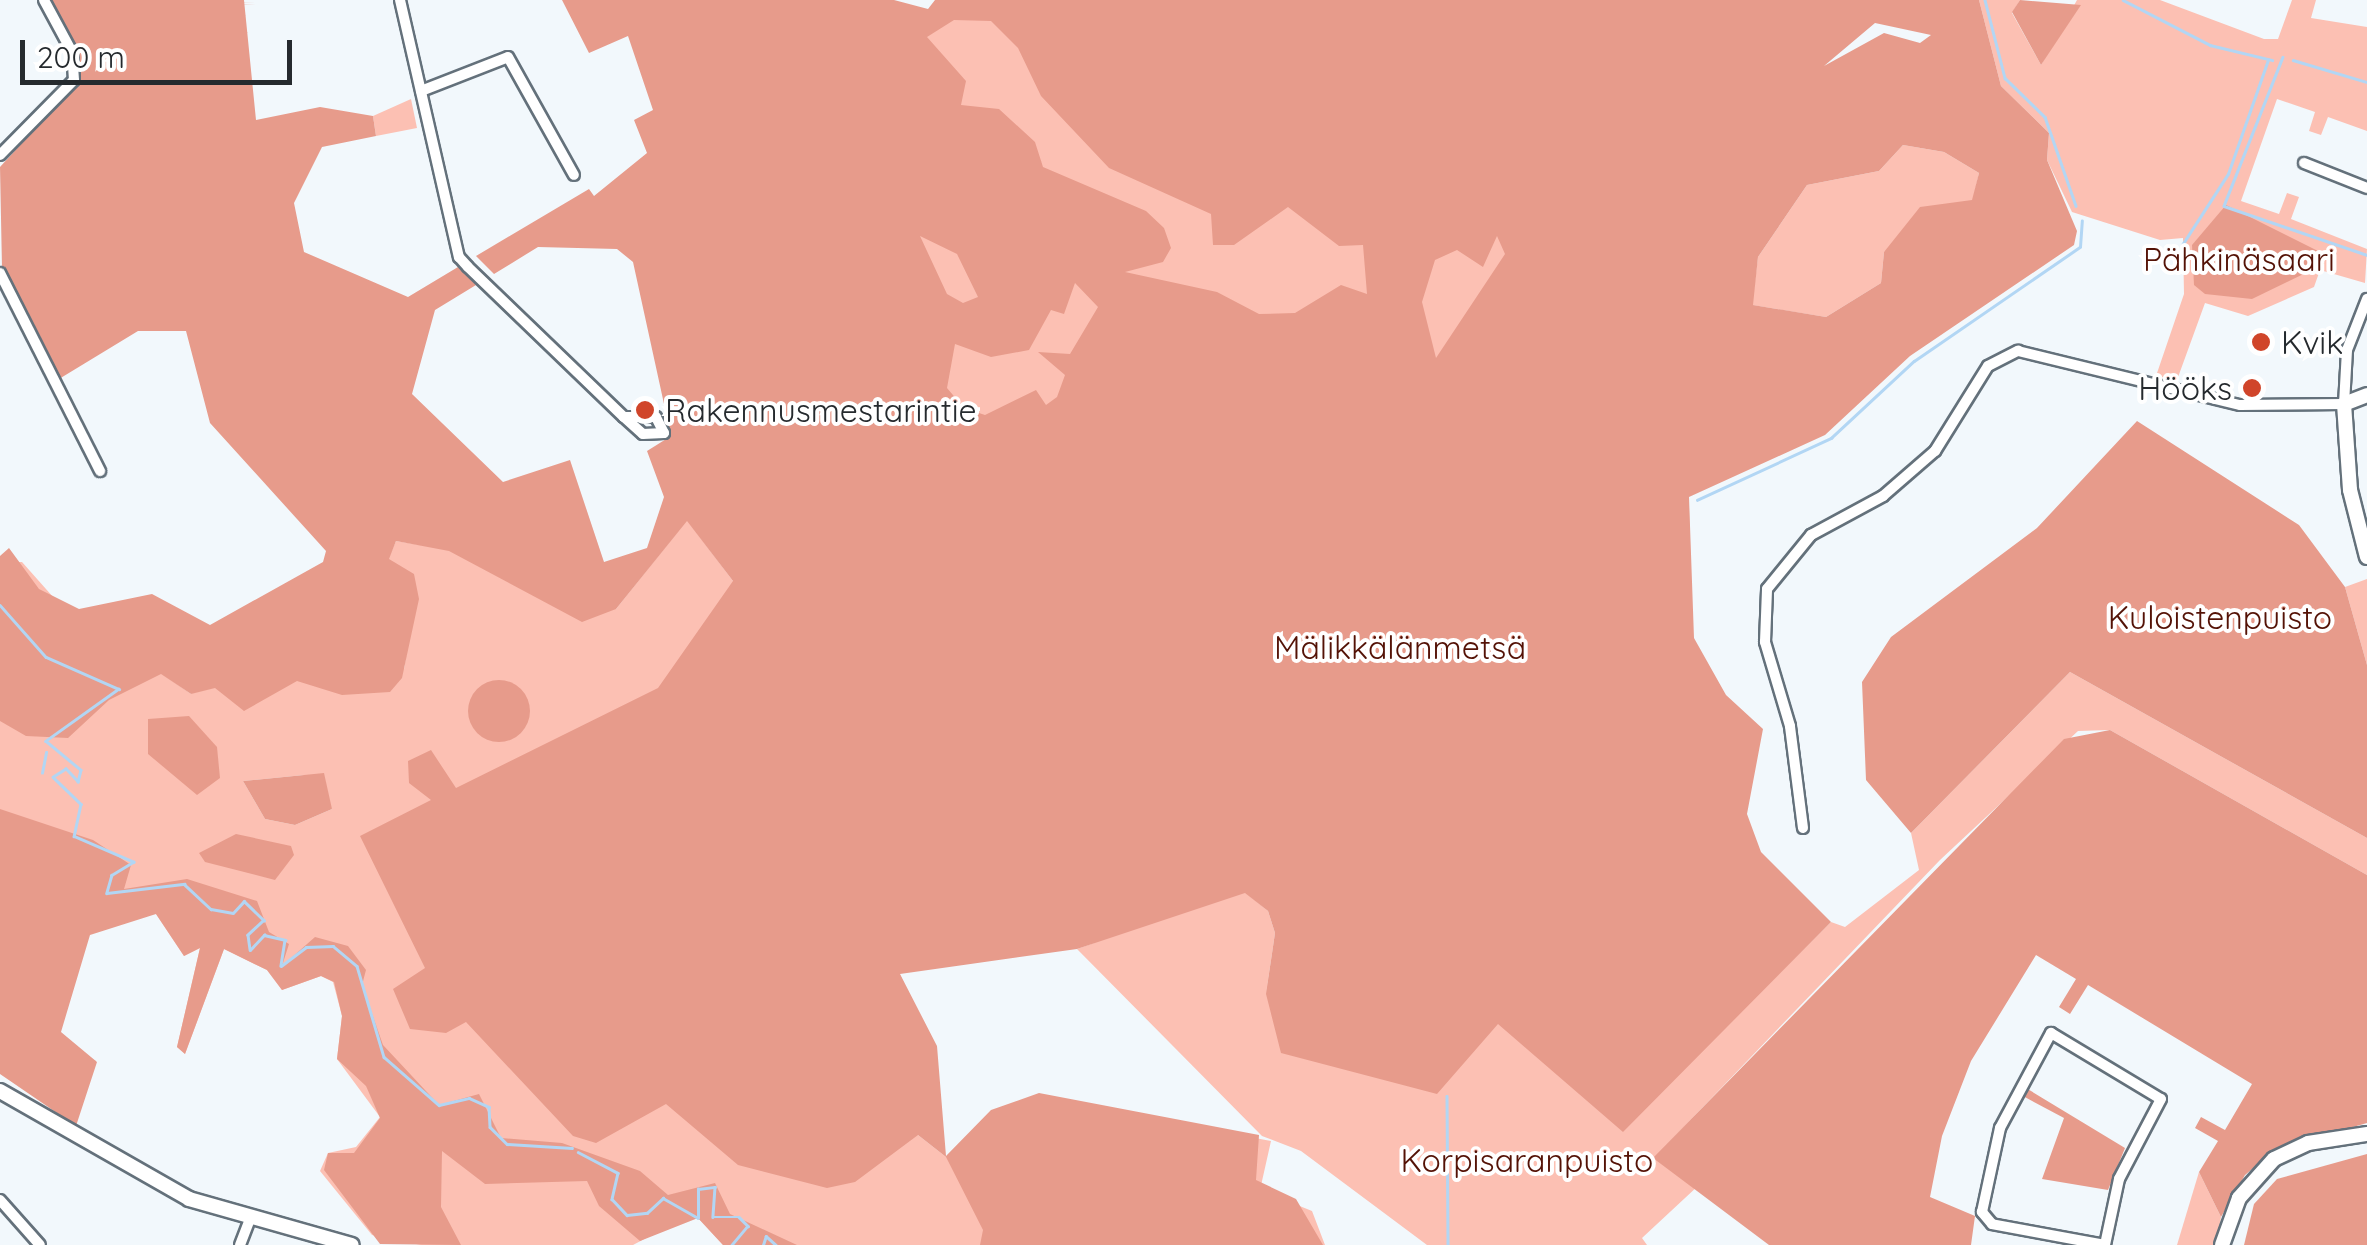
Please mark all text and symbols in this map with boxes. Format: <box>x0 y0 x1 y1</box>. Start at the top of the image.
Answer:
scale bar <box>25 20 298 82</box>
text: 200 m <box>37 38 125 76</box>
park label: Pähkinäsaari <box>2143 240 2335 278</box>
place label: Kvik <box>2281 323 2343 361</box>
marker: Kvik <box>2250 331 2272 353</box>
place label: Hööks <box>2138 369 2232 407</box>
marker: Hööks <box>2241 377 2263 399</box>
place label: Rakennusmestarintie <box>665 391 977 429</box>
marker: Rakennusmestarintie <box>634 399 656 421</box>
park label: Kuloistenpuisto <box>2108 598 2332 636</box>
park label: Mälikkälänmetsä <box>1274 628 1526 666</box>
park label: Korpisaranpuisto <box>1401 1141 1653 1179</box>

